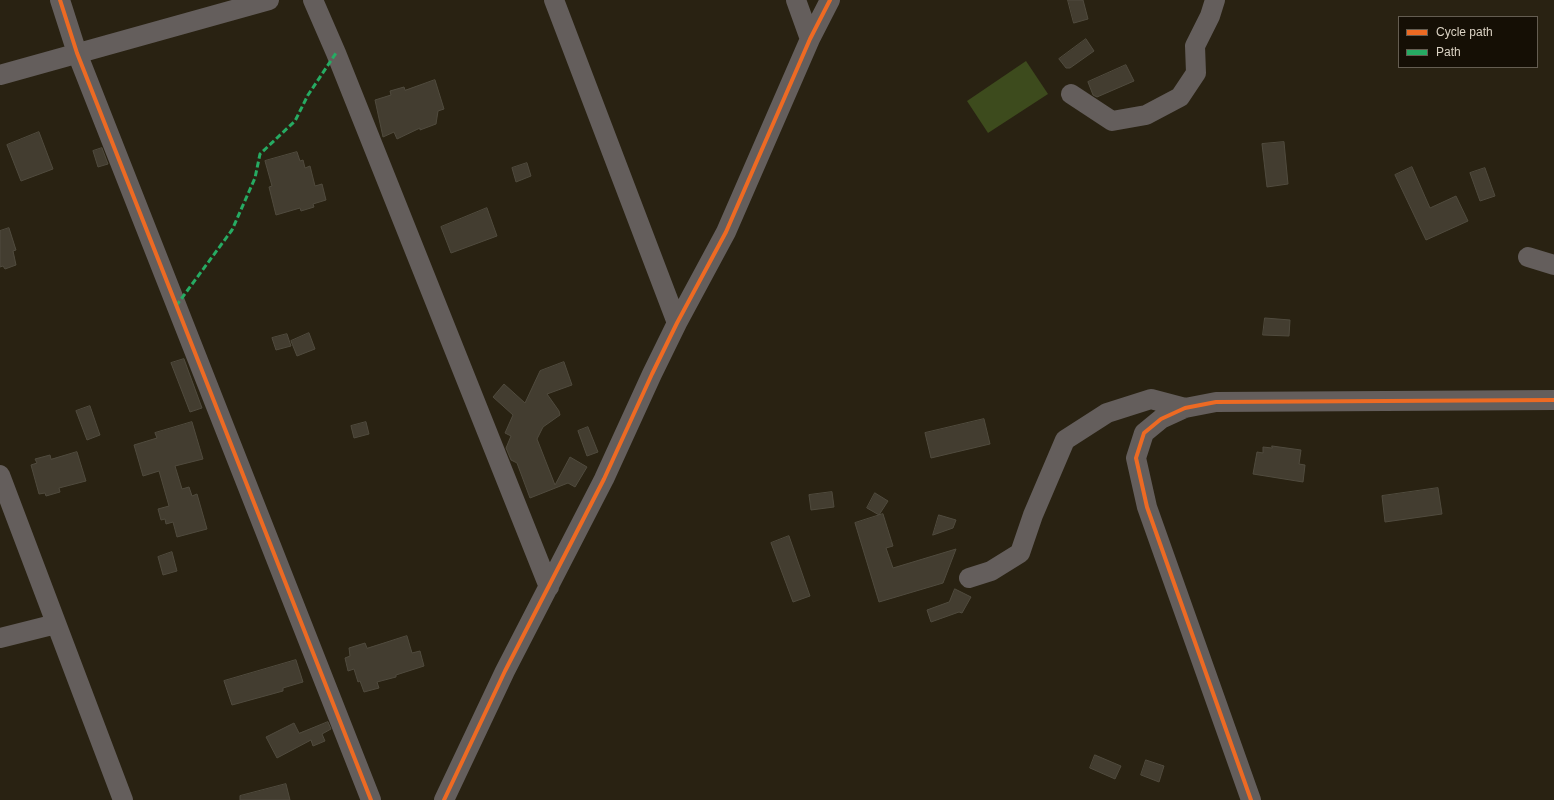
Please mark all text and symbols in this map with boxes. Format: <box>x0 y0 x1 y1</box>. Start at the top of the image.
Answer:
legend <box>1398 16 1538 68</box>
text: Cycle path <box>1436 25 1493 39</box>
text: Path <box>1436 45 1461 59</box>

